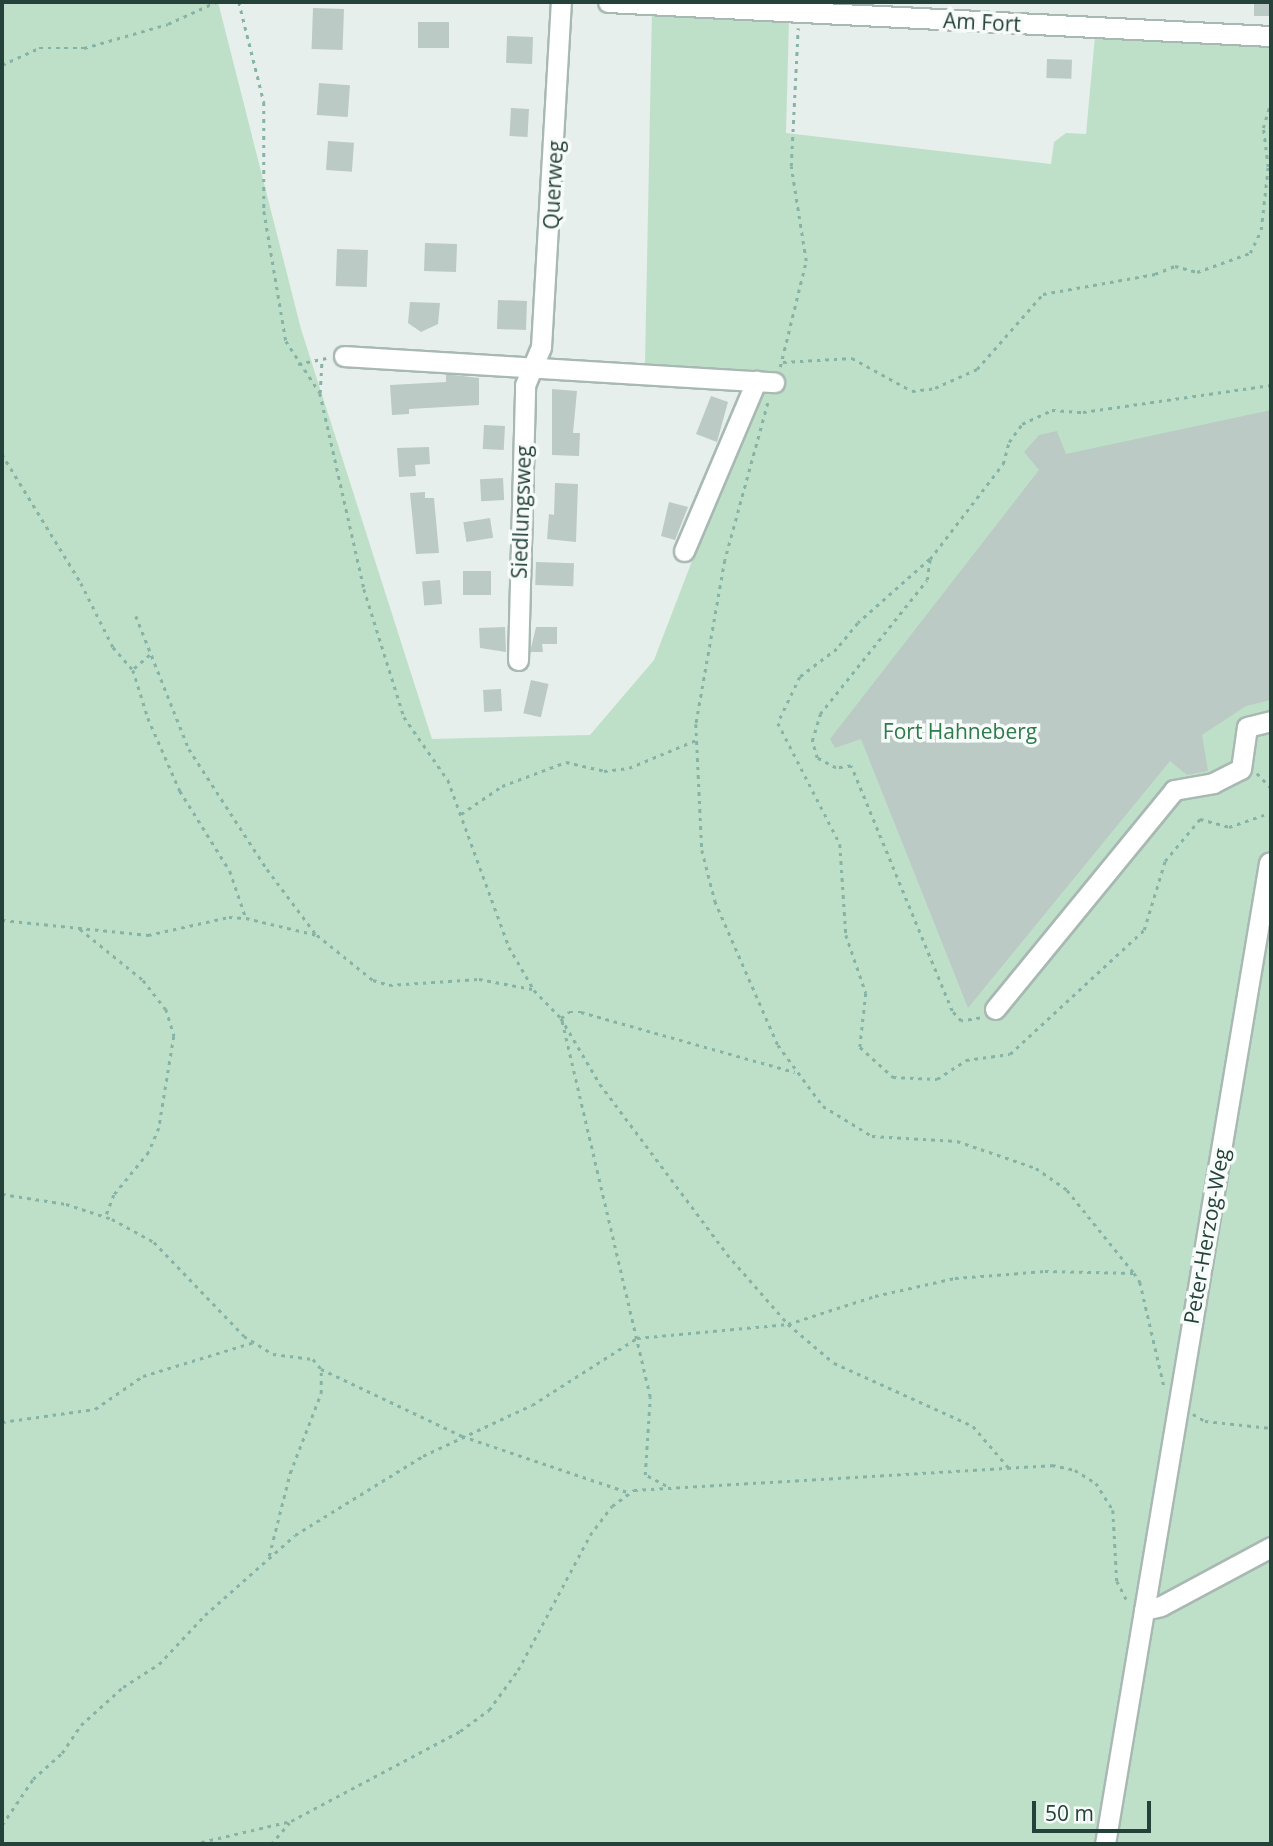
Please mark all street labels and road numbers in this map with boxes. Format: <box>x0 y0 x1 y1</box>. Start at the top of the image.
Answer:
street label: Am Fort <box>943 7 1021 37</box>
street label: Querweg <box>538 140 568 230</box>
street label: Siedlungsweg <box>506 445 536 579</box>
street label: Peter-Herzog-Weg <box>1178 1146 1234 1326</box>

